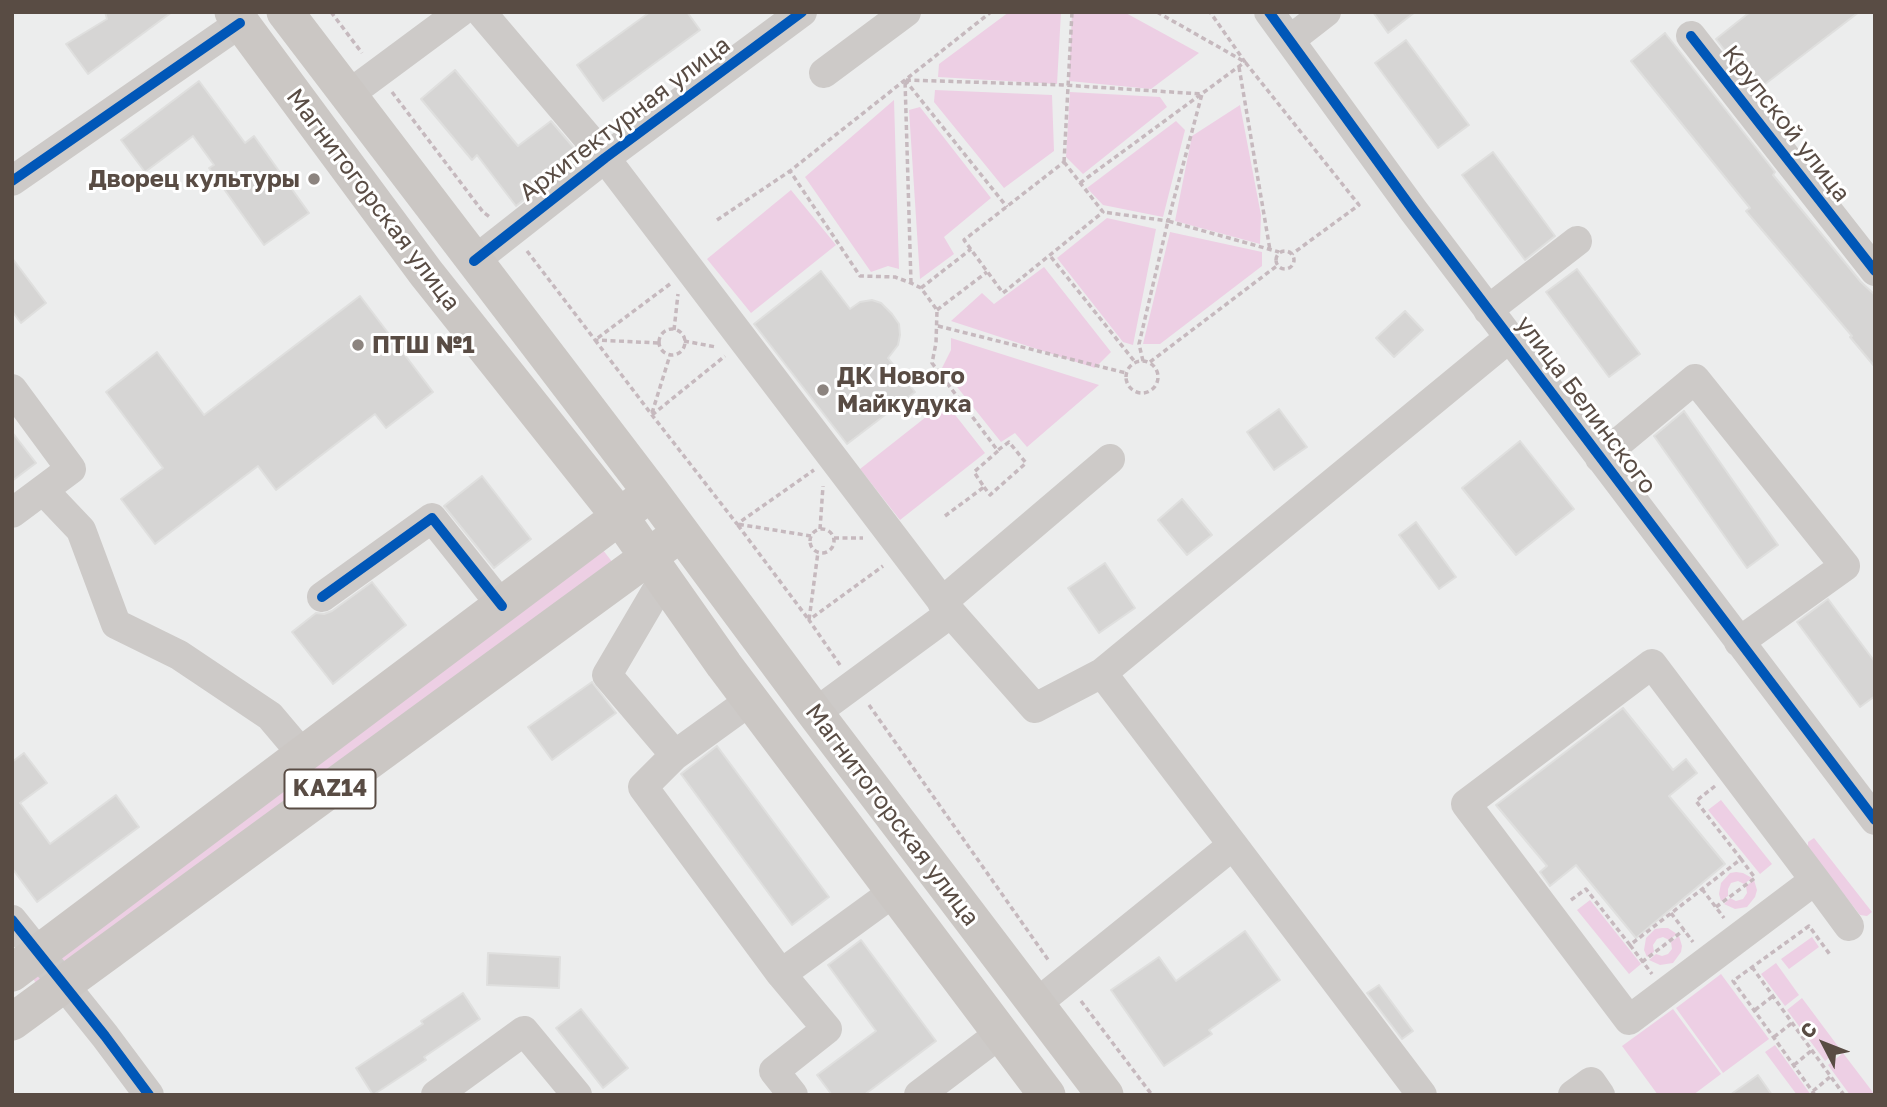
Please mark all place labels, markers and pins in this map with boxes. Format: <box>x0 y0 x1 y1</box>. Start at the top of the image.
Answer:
place label: Дворец культуры <box>89 165 300 193</box>
marker: Дворец культуры <box>306 171 322 187</box>
place label: ПТШ №1 <box>372 331 475 359</box>
marker: ПТШ №1 <box>350 337 366 353</box>
place label: ДК Нового Майкудука <box>837 362 972 418</box>
marker: ДК Нового Майкудука <box>815 382 831 398</box>

